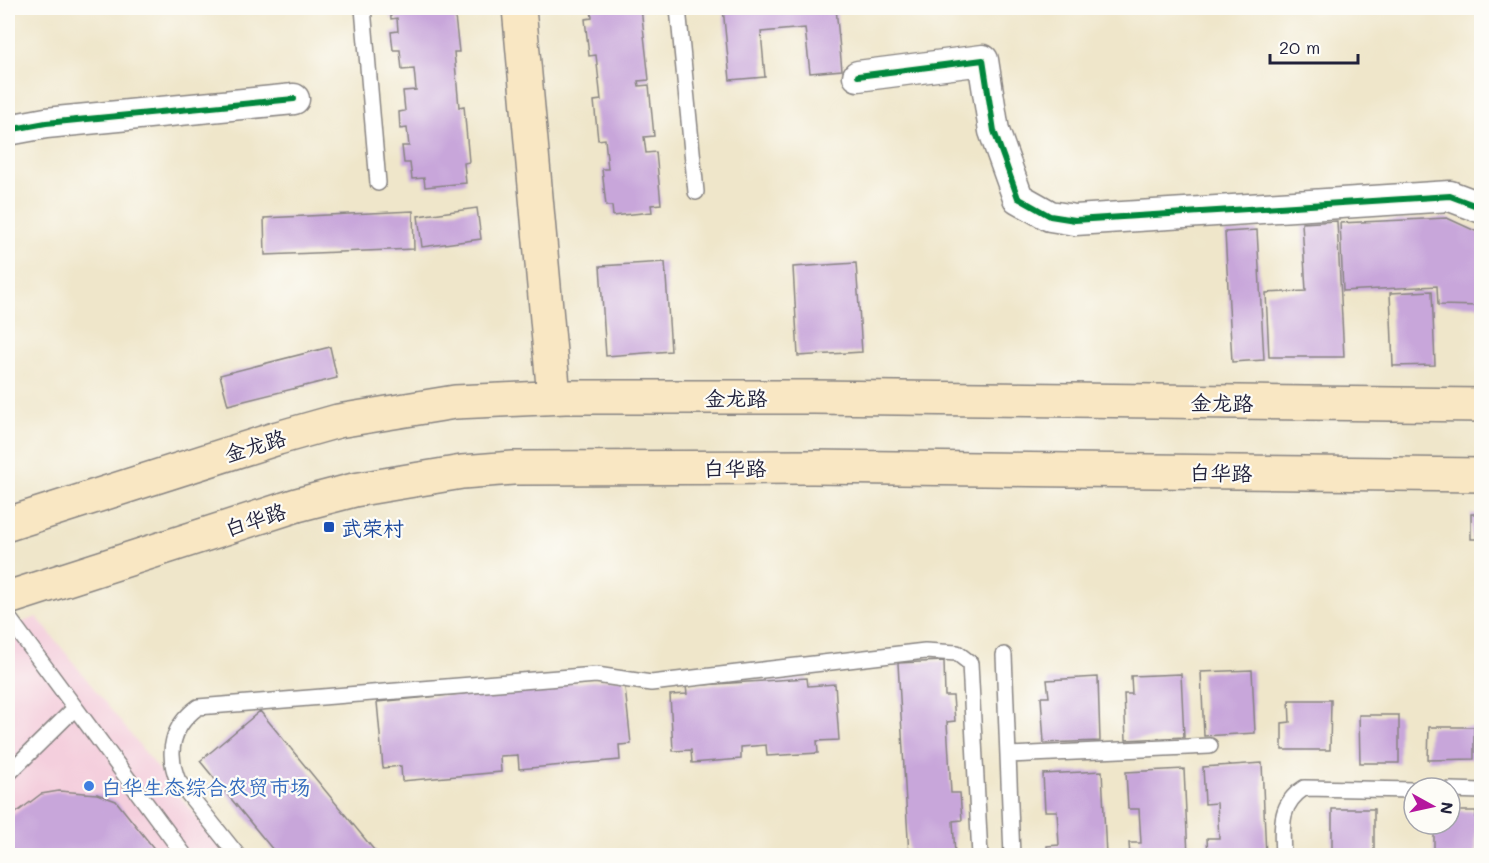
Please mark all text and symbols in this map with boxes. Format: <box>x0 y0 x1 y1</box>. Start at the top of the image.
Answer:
scale bar <box>1270 27 1358 65</box>
text: 20 m <box>1279 35 1320 59</box>
street label: 金龙路 <box>705 384 768 411</box>
street label: 金龙路 <box>1190 388 1254 416</box>
street label: 金龙路 <box>221 423 289 467</box>
street label: 白华路 <box>704 454 767 481</box>
street label: 白华路 <box>1189 458 1253 486</box>
street label: 白华路 <box>221 496 289 542</box>
place label: 武荣村 <box>341 514 404 541</box>
marker: 武荣村 <box>322 520 336 534</box>
place label: 白华生态综合农贸市场 <box>101 773 311 800</box>
north arrow <box>1402 776 1462 836</box>
marker: 白华生态综合农贸市场 <box>82 779 96 793</box>
text: N <box>1436 801 1459 816</box>

